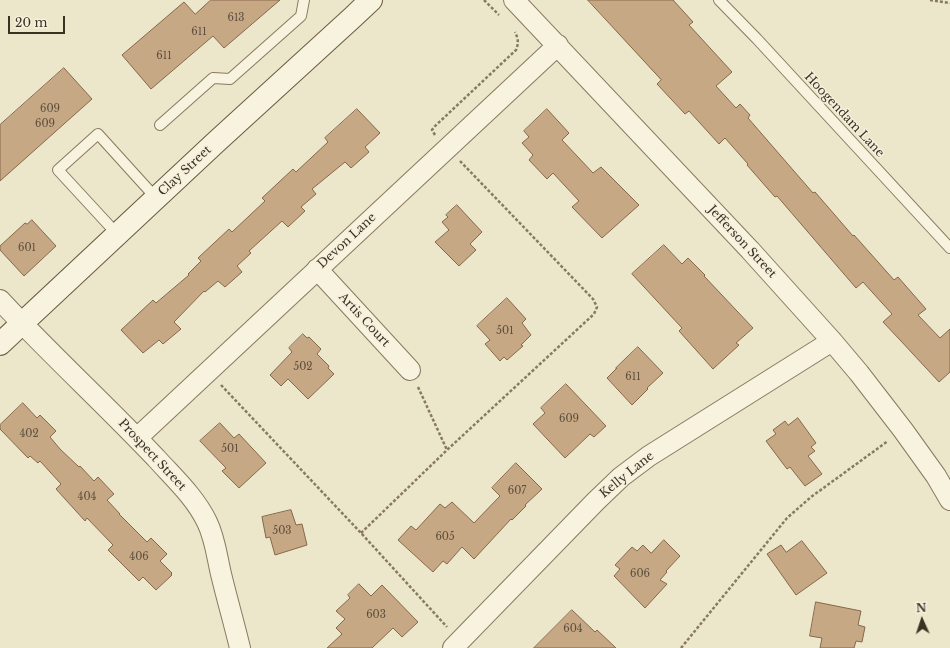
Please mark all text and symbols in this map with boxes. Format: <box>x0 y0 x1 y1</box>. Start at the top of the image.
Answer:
scale bar <box>10 8 67 34</box>
house number: 613 <box>227 12 245 24</box>
text: 20 m <box>15 15 47 30</box>
house number: 611 <box>191 26 207 38</box>
house number: 611 <box>156 50 172 62</box>
street label: Hoogendam Lane <box>801 70 887 160</box>
house number: 609 <box>40 103 60 115</box>
house number: 609 <box>35 118 55 130</box>
street label: Clay Street <box>156 143 214 199</box>
street label: Jefferson Street <box>705 203 779 281</box>
street label: Devon Lane <box>315 210 379 272</box>
house number: 601 <box>18 242 36 254</box>
street label: Artis Court <box>335 290 393 350</box>
house number: 501 <box>496 325 514 337</box>
house number: 502 <box>294 361 312 373</box>
house number: 611 <box>625 371 641 383</box>
house number: 609 <box>559 413 579 425</box>
street label: Prospect Street <box>115 416 189 494</box>
house number: 402 <box>19 428 39 440</box>
house number: 501 <box>221 443 239 455</box>
street label: Kelly Lane <box>597 449 657 501</box>
house number: 607 <box>508 485 526 497</box>
house number: 404 <box>78 491 96 503</box>
house number: 503 <box>273 525 291 537</box>
house number: 605 <box>435 531 455 543</box>
house number: 406 <box>129 551 149 563</box>
house number: 606 <box>630 568 650 580</box>
north arrow <box>902 600 942 640</box>
text: N <box>916 601 927 615</box>
house number: 603 <box>366 609 386 621</box>
house number: 604 <box>563 623 583 635</box>

